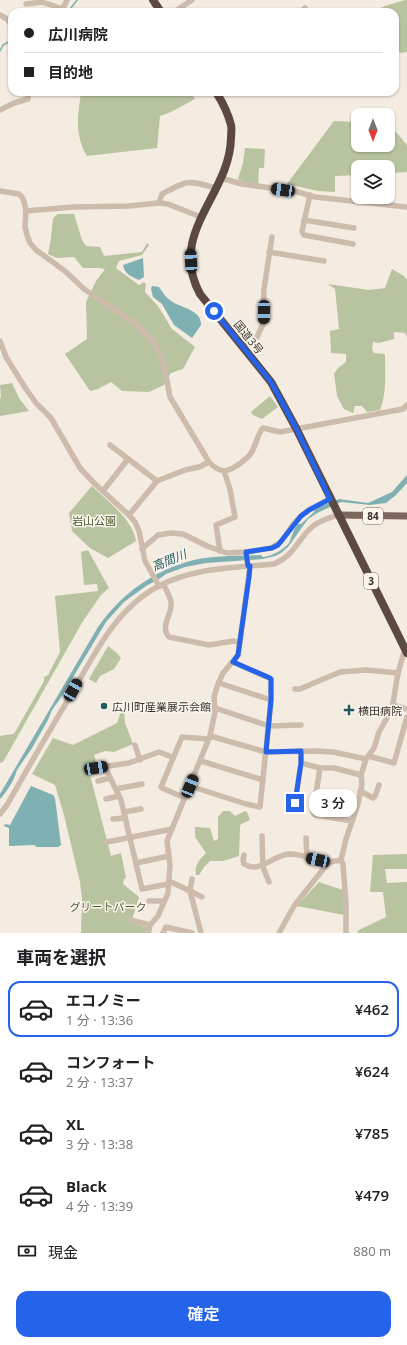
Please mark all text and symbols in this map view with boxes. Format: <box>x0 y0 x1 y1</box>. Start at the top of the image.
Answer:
text: 広川病院 <box>48 24 108 44</box>
text: 目的地 <box>48 62 93 82</box>
north arrow <box>351 108 395 152</box>
map controls <box>351 108 395 204</box>
button: layers <box>351 160 395 204</box>
car <box>270 182 296 198</box>
car <box>184 249 198 273</box>
car <box>258 300 270 324</box>
route start <box>205 302 223 320</box>
street label: 国道3号 <box>231 317 267 357</box>
road number: 84 <box>363 508 383 524</box>
park label: 岩山公園 <box>72 513 116 528</box>
water label: 高間川 <box>149 545 191 575</box>
road number: 3 <box>364 573 378 589</box>
car <box>62 677 84 703</box>
place label: 広川町産業展示会館 <box>112 699 211 714</box>
marker: 広川町産業展示会館 <box>99 701 109 711</box>
place label: 横田病院 <box>358 703 402 718</box>
marker: 横田病院 <box>343 704 355 716</box>
car <box>83 760 109 776</box>
car <box>180 773 200 799</box>
callout: 3 分 <box>309 789 357 817</box>
route end <box>286 794 304 812</box>
text: 3 分 <box>321 794 345 812</box>
car <box>305 852 331 868</box>
park label: グリートパーク <box>70 899 147 914</box>
text: 車両を選択 <box>16 945 106 969</box>
text: エコノミー <box>66 990 141 1010</box>
icon: car <box>18 991 54 1027</box>
text: ¥462 <box>355 999 389 1019</box>
text: 1 分 · 13:36 <box>66 1011 133 1029</box>
text: コンフォート <box>66 1052 156 1072</box>
icon: car <box>18 1053 54 1089</box>
text: ¥624 <box>355 1061 389 1081</box>
text: 2 分 · 13:37 <box>66 1073 133 1091</box>
text: XL <box>66 1114 84 1134</box>
icon: car <box>18 1115 54 1151</box>
text: ¥785 <box>355 1123 389 1143</box>
text: 3 分 · 13:38 <box>66 1135 133 1153</box>
text: Black <box>66 1176 107 1196</box>
icon: car <box>18 1177 54 1213</box>
text: ¥479 <box>355 1185 389 1205</box>
text: 4 分 · 13:39 <box>66 1197 133 1215</box>
icon: cash <box>16 1240 38 1262</box>
text: 現金 <box>48 1242 78 1262</box>
text: 880 m <box>353 1242 391 1260</box>
button: 確定 <box>16 1291 391 1337</box>

